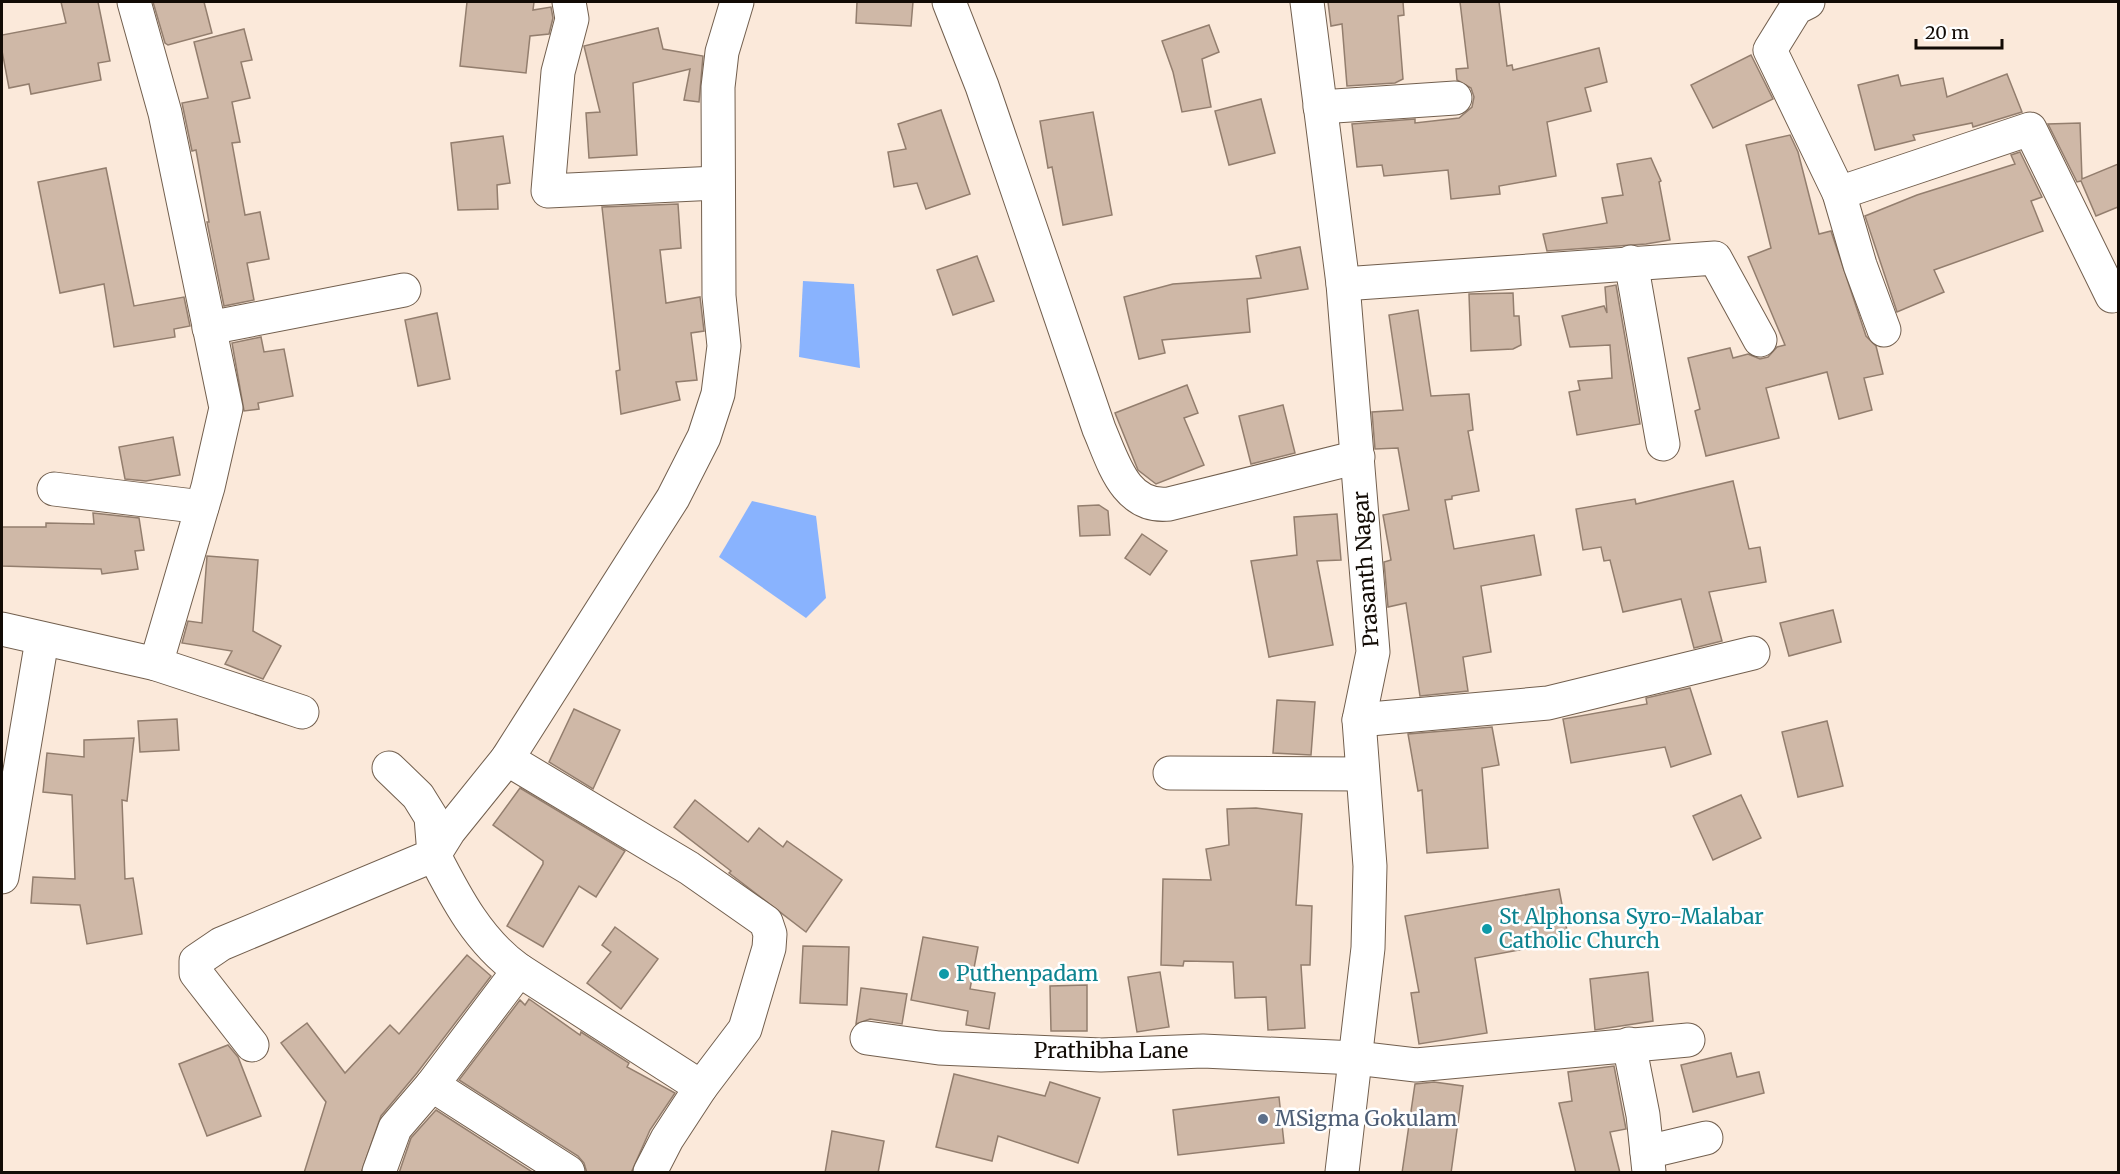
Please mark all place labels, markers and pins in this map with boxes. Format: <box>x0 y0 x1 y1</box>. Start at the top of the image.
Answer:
place label: St Alphonsa Syro-Malabar Catholic Church <box>1499 903 1764 954</box>
marker: St Alphonsa Syro-Malabar Catholic Church <box>1480 922 1494 936</box>
place label: Puthenpadam <box>956 960 1099 987</box>
marker: Puthenpadam <box>937 967 951 981</box>
place label: MSigma Gokulam <box>1275 1105 1457 1132</box>
marker: MSigma Gokulam <box>1256 1112 1270 1126</box>

